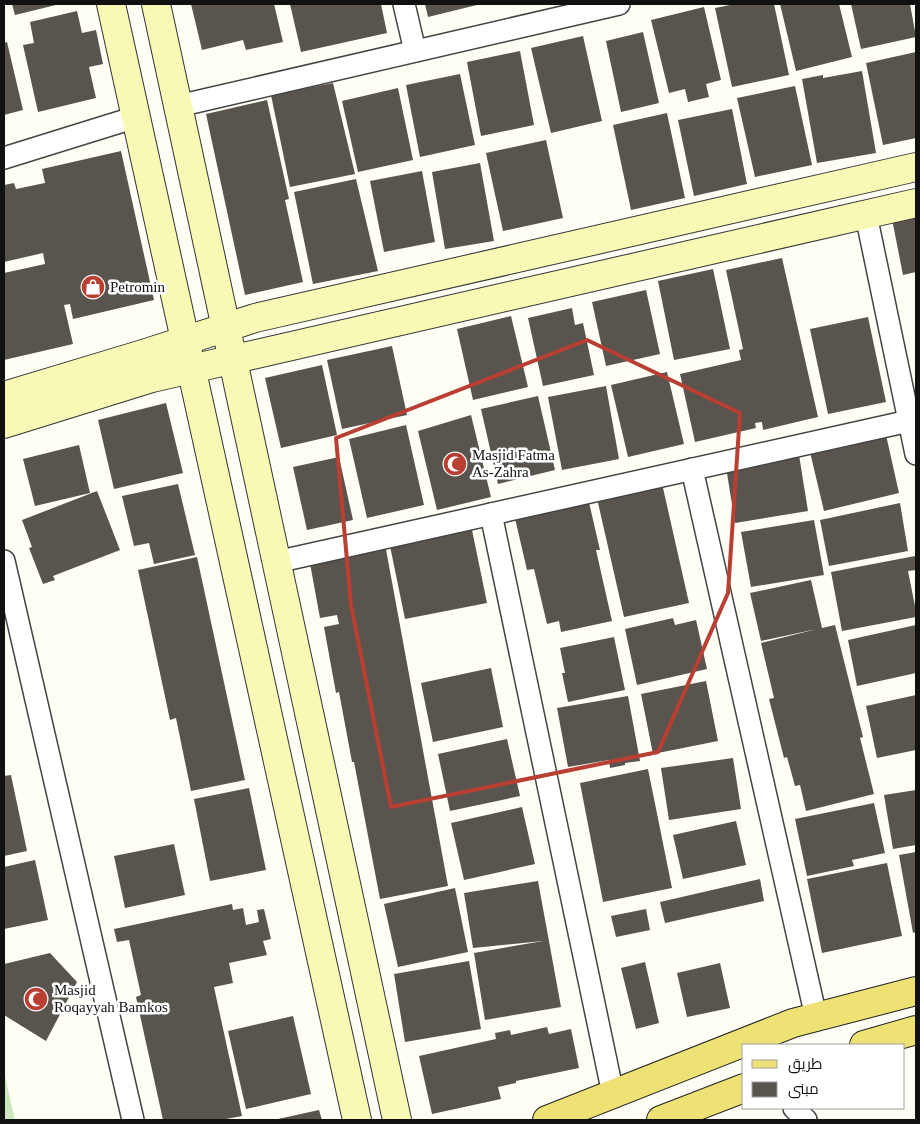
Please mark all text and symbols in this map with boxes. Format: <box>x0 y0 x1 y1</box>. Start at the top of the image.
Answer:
shop icon: Petromin <box>80 274 106 300</box>
place label: Petromin <box>110 279 165 295</box>
place label: Masjid Fatma As-Zahra <box>472 447 555 480</box>
mosque icon: Masjid Fatma As-Zahra <box>442 451 468 477</box>
place label: Masjid Roqayyah Bamkos <box>54 982 168 1015</box>
mosque icon: Masjid Roqayyah Bamkos <box>23 986 49 1012</box>
legend <box>742 1044 905 1109</box>
text: طريق <box>788 1056 822 1074</box>
text: مبنى <box>788 1081 819 1099</box>

